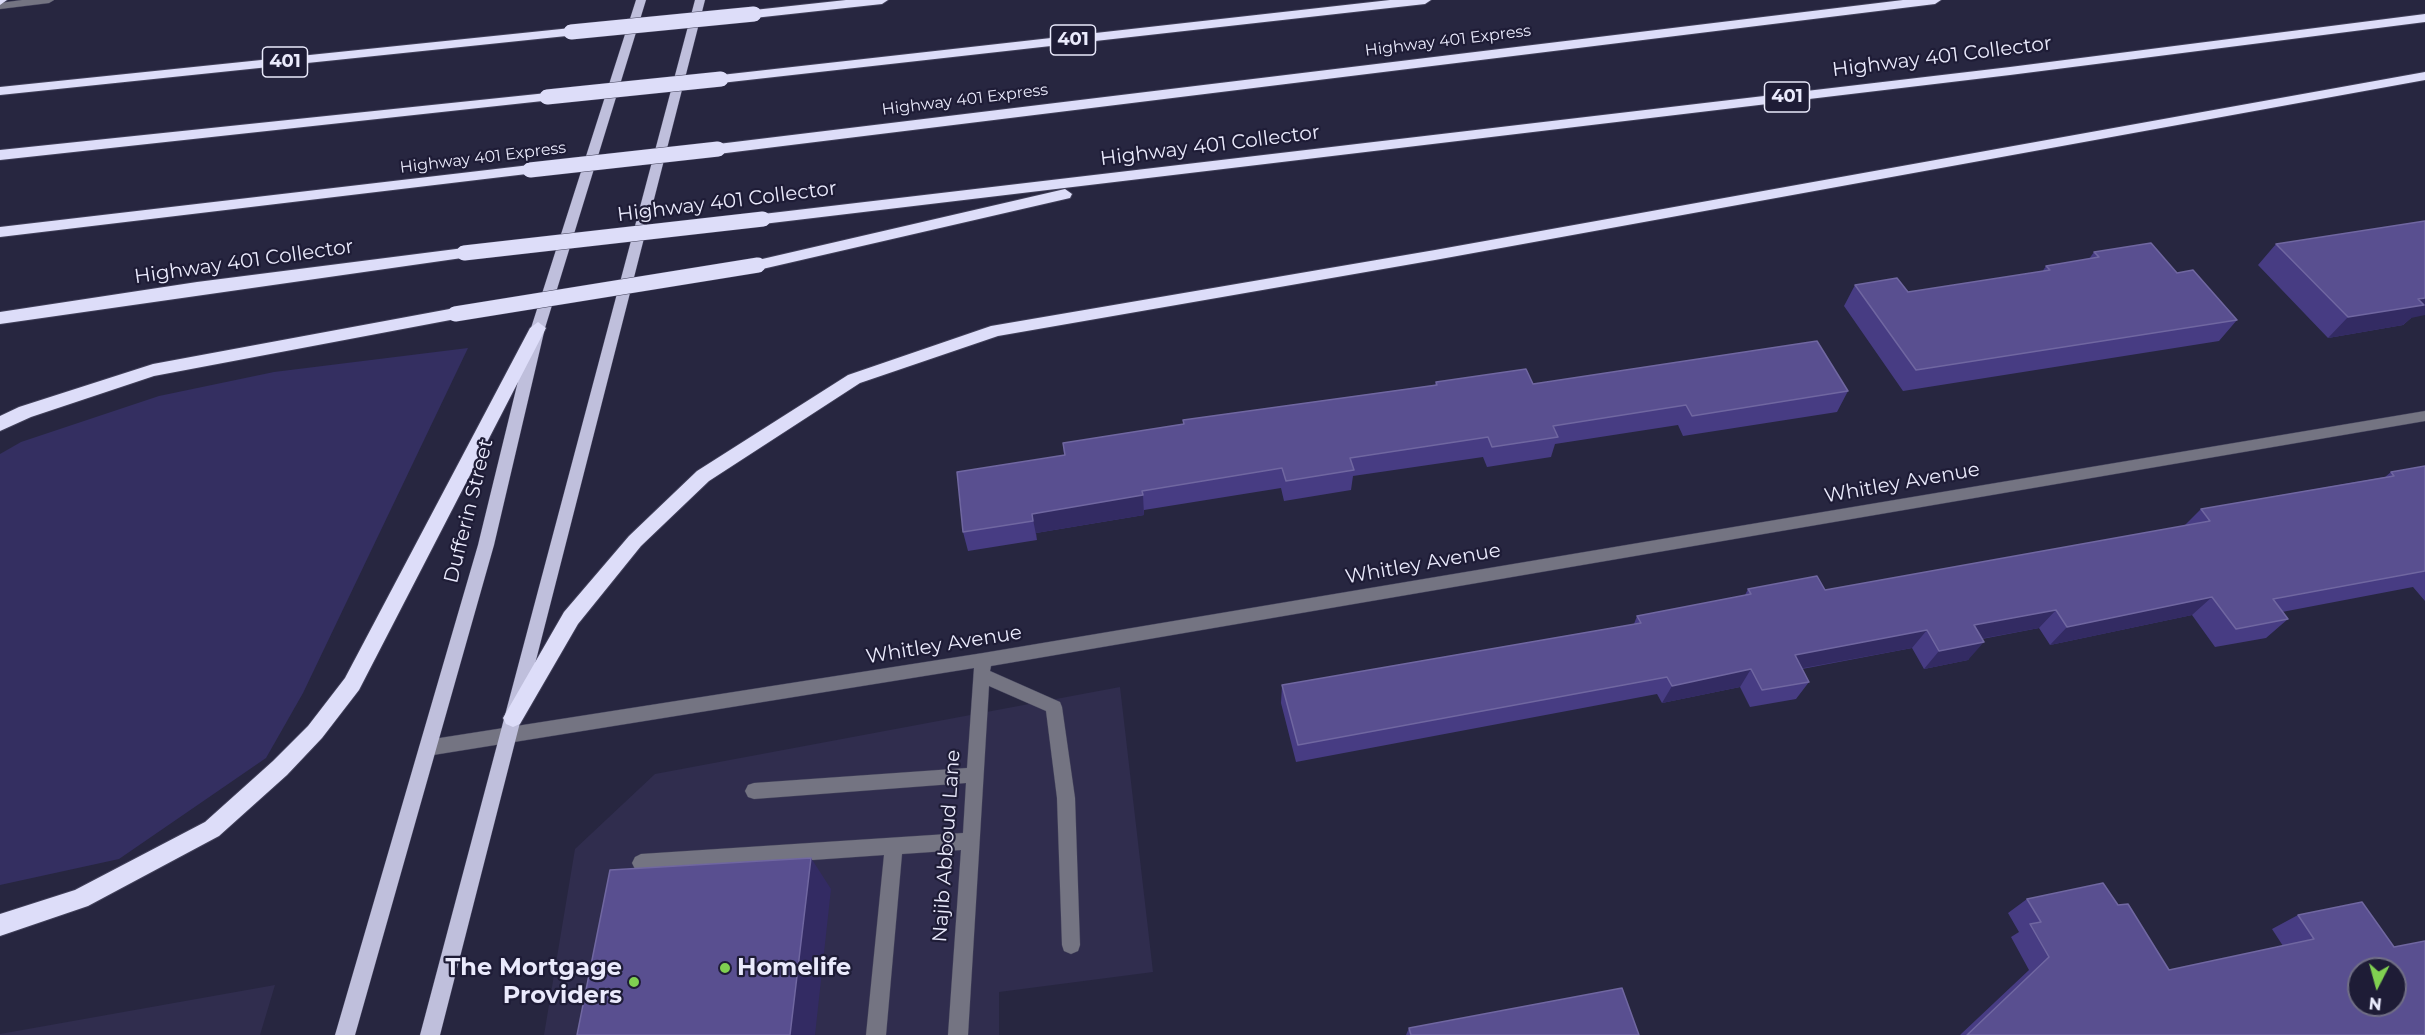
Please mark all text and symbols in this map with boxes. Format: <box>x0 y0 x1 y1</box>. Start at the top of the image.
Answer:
street label: Highway 401 Express <box>1364 21 1532 61</box>
road number: 401 <box>1050 25 1096 55</box>
street label: Highway 401 Collector <box>1831 32 2053 82</box>
road number: 401 <box>262 47 308 77</box>
street label: Highway 401 Express <box>881 80 1049 120</box>
road number: 401 <box>1764 82 1810 112</box>
street label: Highway 401 Collector <box>1099 121 1321 171</box>
street label: Highway 401 Express <box>399 138 567 178</box>
street label: Highway 401 Collector <box>616 177 838 227</box>
street label: Highway 401 Collector <box>133 235 355 289</box>
street label: Dufferin Street <box>439 436 499 586</box>
street label: Whitley Avenue <box>1822 457 1982 509</box>
street label: Whitley Avenue <box>1343 538 1503 590</box>
street label: Whitley Avenue <box>864 621 1024 669</box>
street label: Najib Abboud Lane <box>928 749 966 943</box>
place label: The Mortgage Providers <box>446 954 622 1010</box>
place label: Homelife <box>737 954 851 982</box>
north arrow <box>2347 957 2407 1017</box>
marker: Homelife <box>718 961 732 975</box>
marker: The Mortgage Providers <box>627 975 641 989</box>
text: N <box>2368 993 2383 1014</box>

